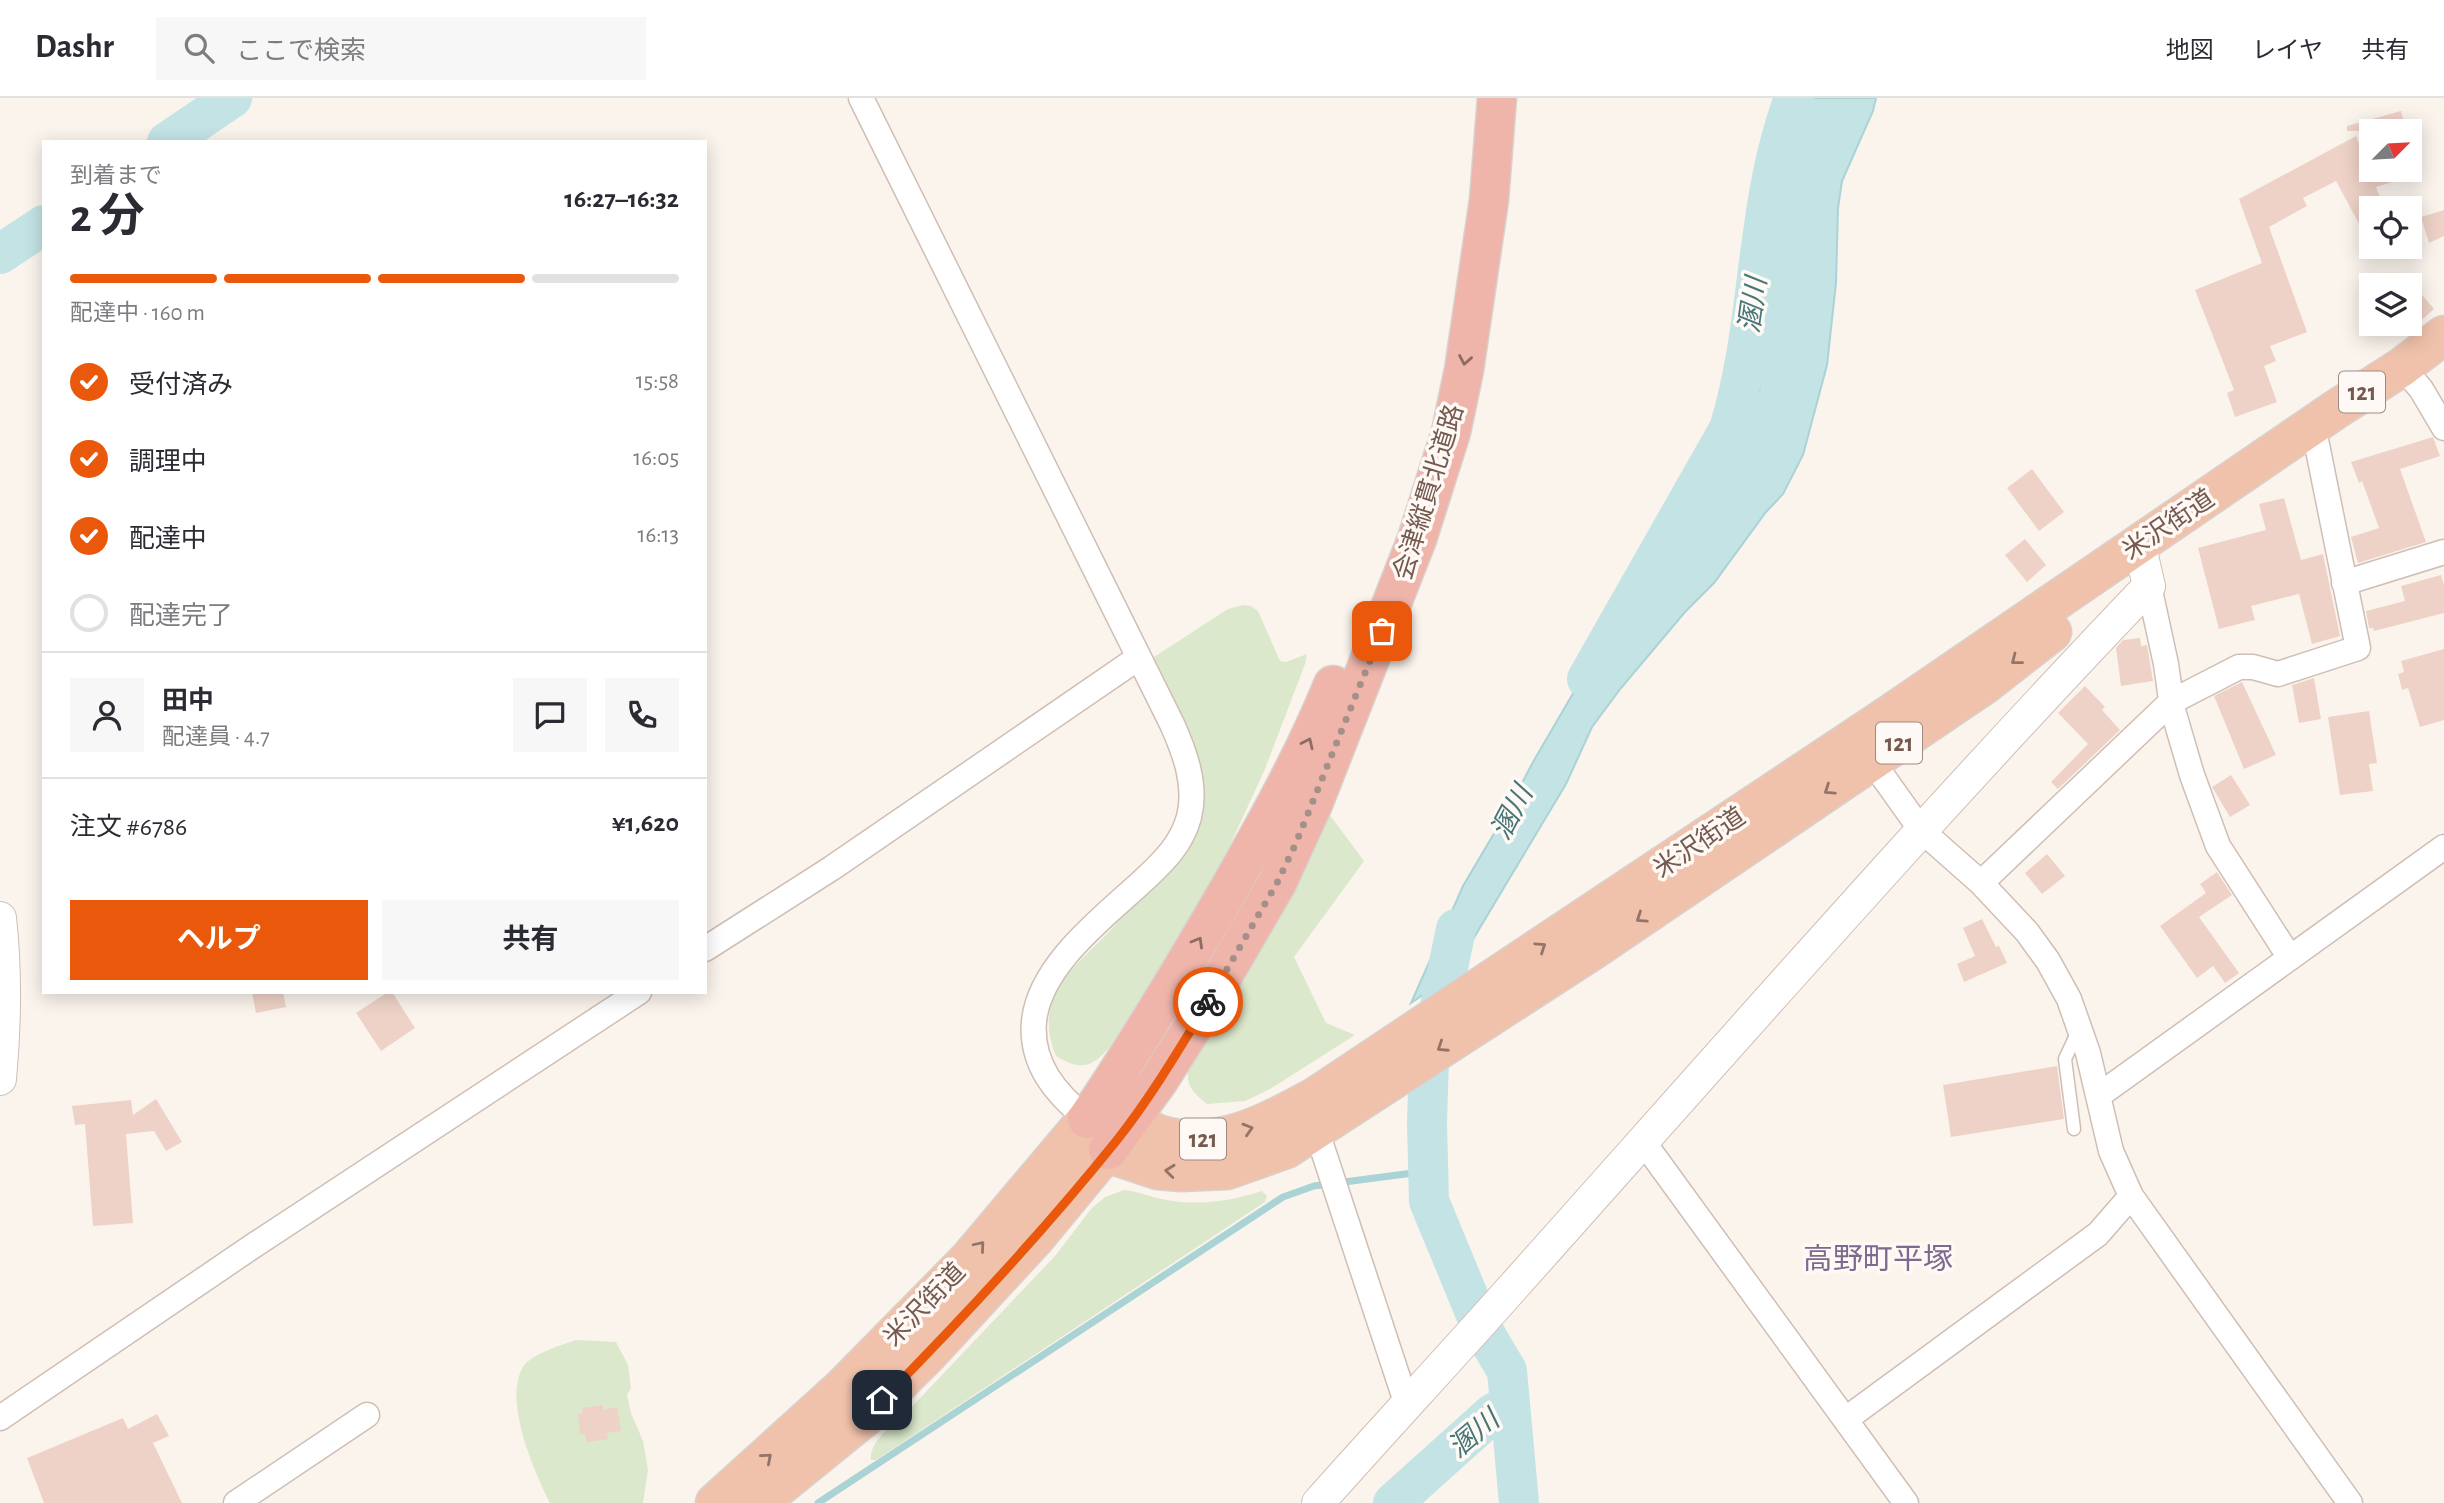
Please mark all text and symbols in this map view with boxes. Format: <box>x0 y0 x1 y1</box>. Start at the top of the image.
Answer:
search box <box>156 17 646 80</box>
icon: search <box>180 29 218 67</box>
text: Dashr <box>35 31 114 64</box>
text: ここで検索 <box>236 38 366 64</box>
text: 地図 <box>2166 39 2214 63</box>
text: レイヤ <box>2252 39 2323 63</box>
text: 共有 <box>2361 39 2409 63</box>
north arrow <box>2359 119 2422 182</box>
map controls <box>2359 119 2422 336</box>
text: 到着まで <box>70 165 162 188</box>
text: 16:27–16:32 <box>564 186 679 212</box>
text: 2 分 <box>70 194 145 240</box>
button: locate <box>2359 196 2422 259</box>
water label: 溷川 <box>1734 272 1772 335</box>
button: layers <box>2359 273 2422 336</box>
text: 配達中 · 160 m <box>70 302 205 325</box>
one-way arrow <box>1458 354 1473 366</box>
icon: check <box>70 363 108 401</box>
text: 15:58 <box>636 370 679 393</box>
text: 受付済み <box>129 372 233 398</box>
road number: 121 <box>2339 372 2385 412</box>
street label: 会津縦貫北道路 <box>1389 401 1468 583</box>
icon: check <box>70 440 108 478</box>
text: 16:05 <box>633 447 679 470</box>
text: 調理中 <box>129 449 207 475</box>
street label: 米沢街道 <box>2118 484 2219 565</box>
icon: check <box>70 517 108 555</box>
text: 16:13 <box>638 524 679 547</box>
text: 配達中 <box>129 526 207 552</box>
pin <box>1352 601 1412 661</box>
text: 配達完了 <box>129 603 233 629</box>
icon: bag <box>1363 612 1401 650</box>
one-way arrow <box>2011 652 2024 665</box>
button: person <box>70 678 144 752</box>
button: chat <box>513 678 587 752</box>
button: phone <box>605 678 679 752</box>
text: 田中 <box>162 688 214 714</box>
road number: 121 <box>1876 722 1922 764</box>
text: 配達員 · 4.7 <box>162 726 270 749</box>
one-way arrow <box>1299 738 1313 750</box>
water label: 溷川 <box>1485 778 1540 844</box>
one-way arrow <box>1824 782 1837 795</box>
street label: 米沢街道 <box>1649 802 1750 883</box>
text: ¥1,620 <box>612 810 679 836</box>
text: 注文 #6786 <box>70 814 187 840</box>
button: ヘルプ <box>70 900 368 980</box>
button: 共有 <box>382 900 679 980</box>
one-way arrow <box>1636 909 1649 922</box>
one-way arrow <box>1190 937 1203 950</box>
one-way arrow <box>1534 942 1547 955</box>
courier <box>1173 967 1243 1037</box>
icon: bike <box>1189 983 1227 1021</box>
one-way arrow <box>1437 1039 1450 1051</box>
road number: 121 <box>1180 1119 1226 1160</box>
one-way arrow <box>1241 1123 1253 1138</box>
one-way arrow <box>1164 1163 1176 1178</box>
one-way arrow <box>972 1241 984 1254</box>
district label: 高野町平塚 <box>1803 1243 1953 1275</box>
street label: 米沢街道 <box>879 1258 970 1351</box>
pin <box>852 1370 912 1430</box>
icon: home <box>863 1381 901 1419</box>
water label: 溷川 <box>1443 1402 1507 1463</box>
one-way arrow <box>759 1454 772 1466</box>

